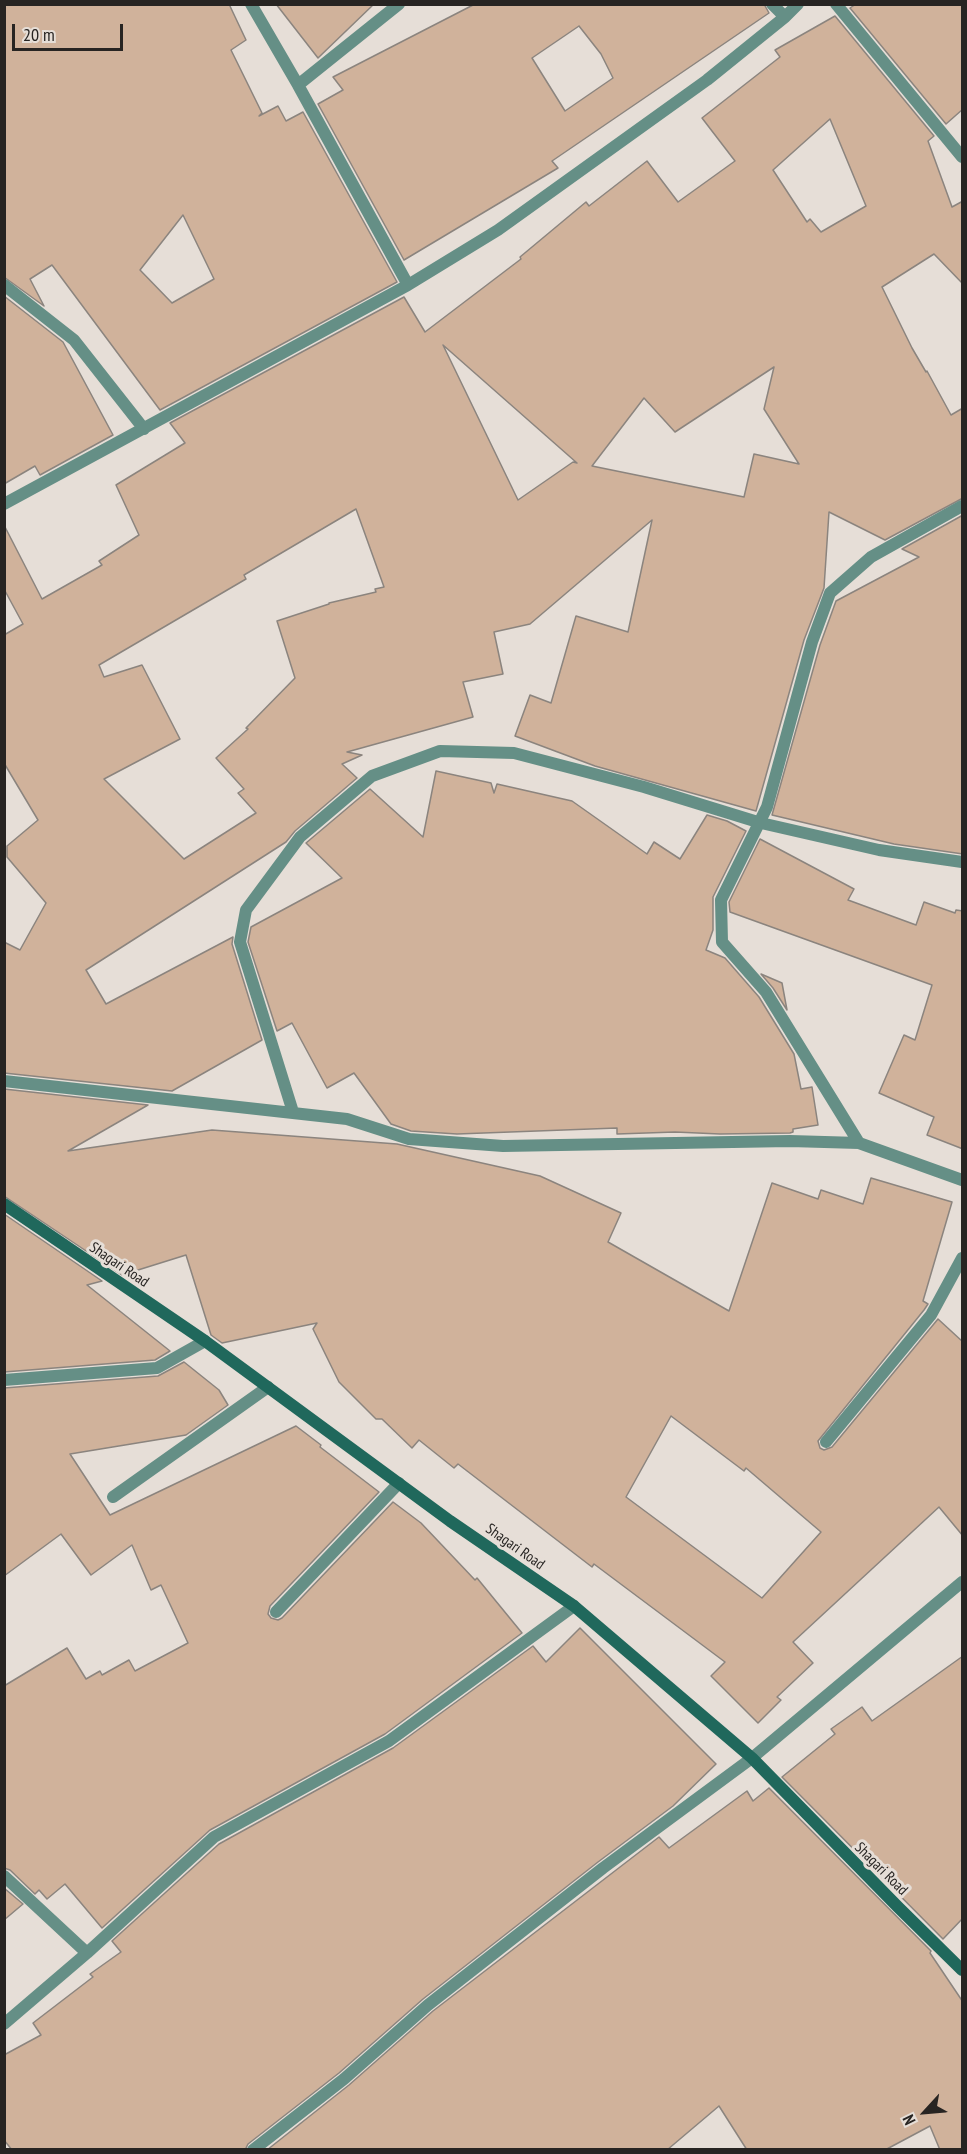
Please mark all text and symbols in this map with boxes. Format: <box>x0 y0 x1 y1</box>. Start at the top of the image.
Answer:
scale bar <box>15 12 126 50</box>
text: 20 m <box>23 23 55 46</box>
street label: Shagari Road <box>86 1239 152 1291</box>
street label: Shagari Road <box>482 1520 548 1574</box>
street label: Shagari Road <box>851 1839 911 1899</box>
north arrow <box>895 2082 955 2142</box>
text: N <box>898 2112 920 2128</box>

